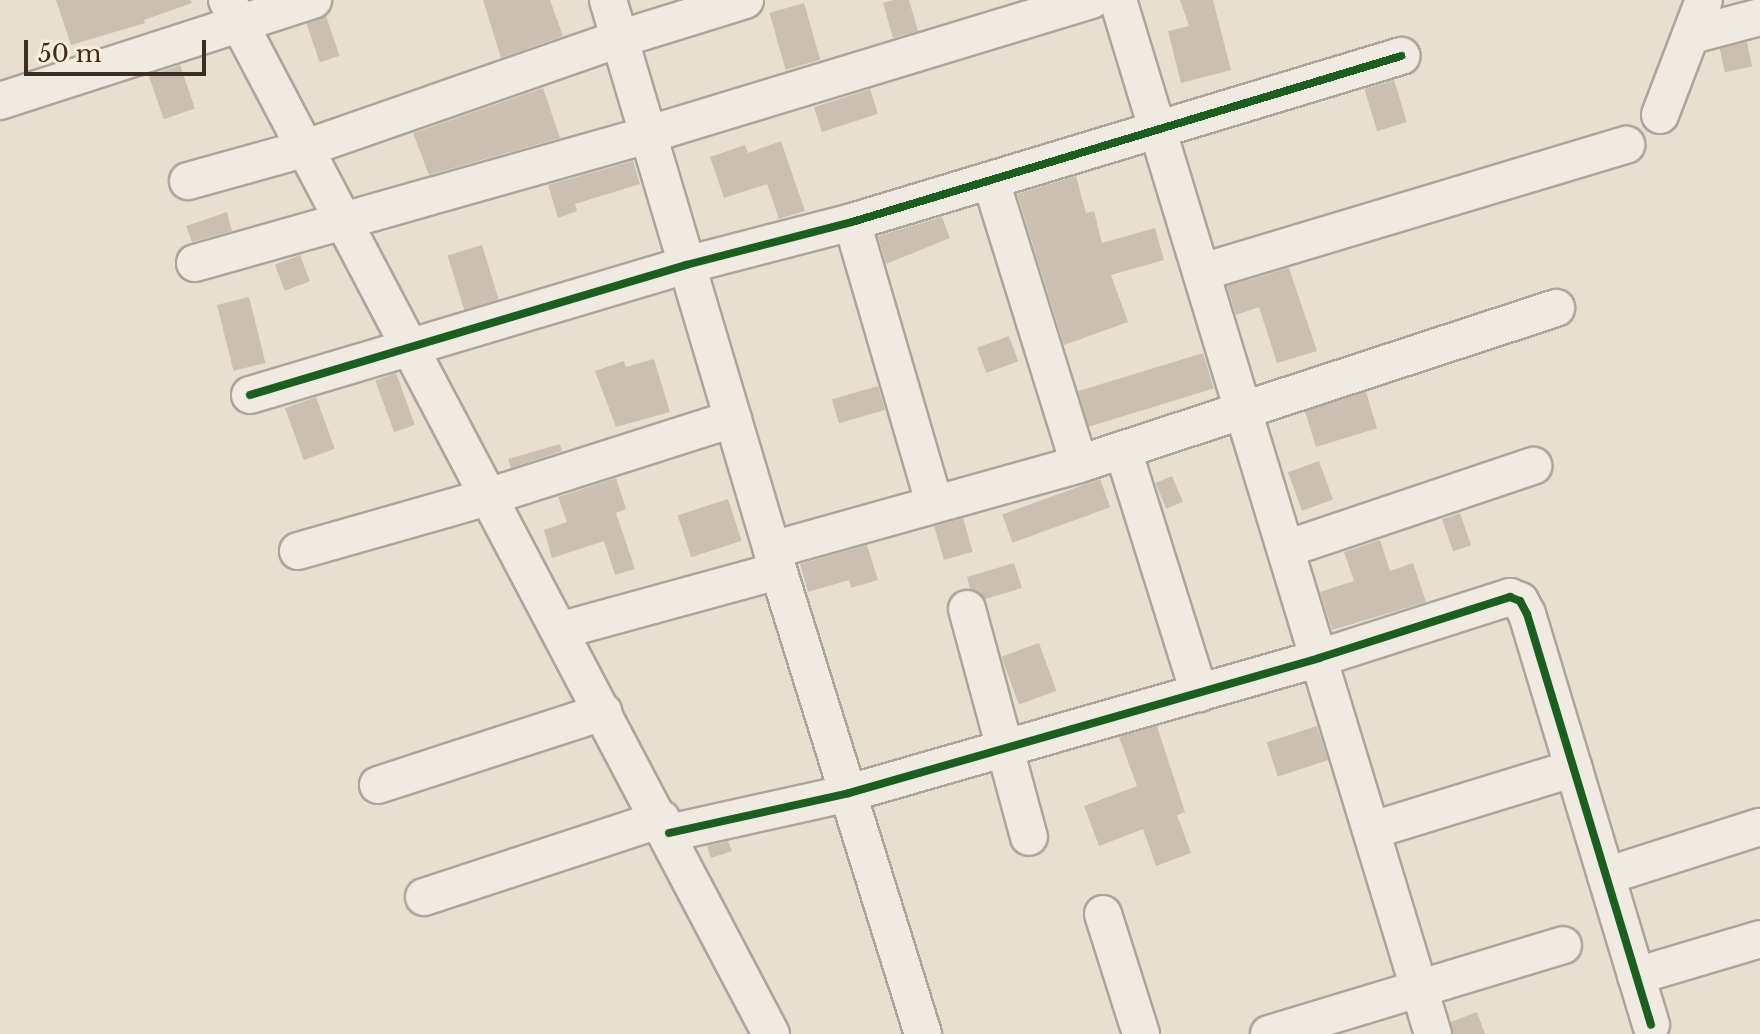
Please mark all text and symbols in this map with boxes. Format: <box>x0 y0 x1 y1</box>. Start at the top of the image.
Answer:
scale bar <box>28 24 210 74</box>
text: 50 m <box>38 39 101 68</box>

